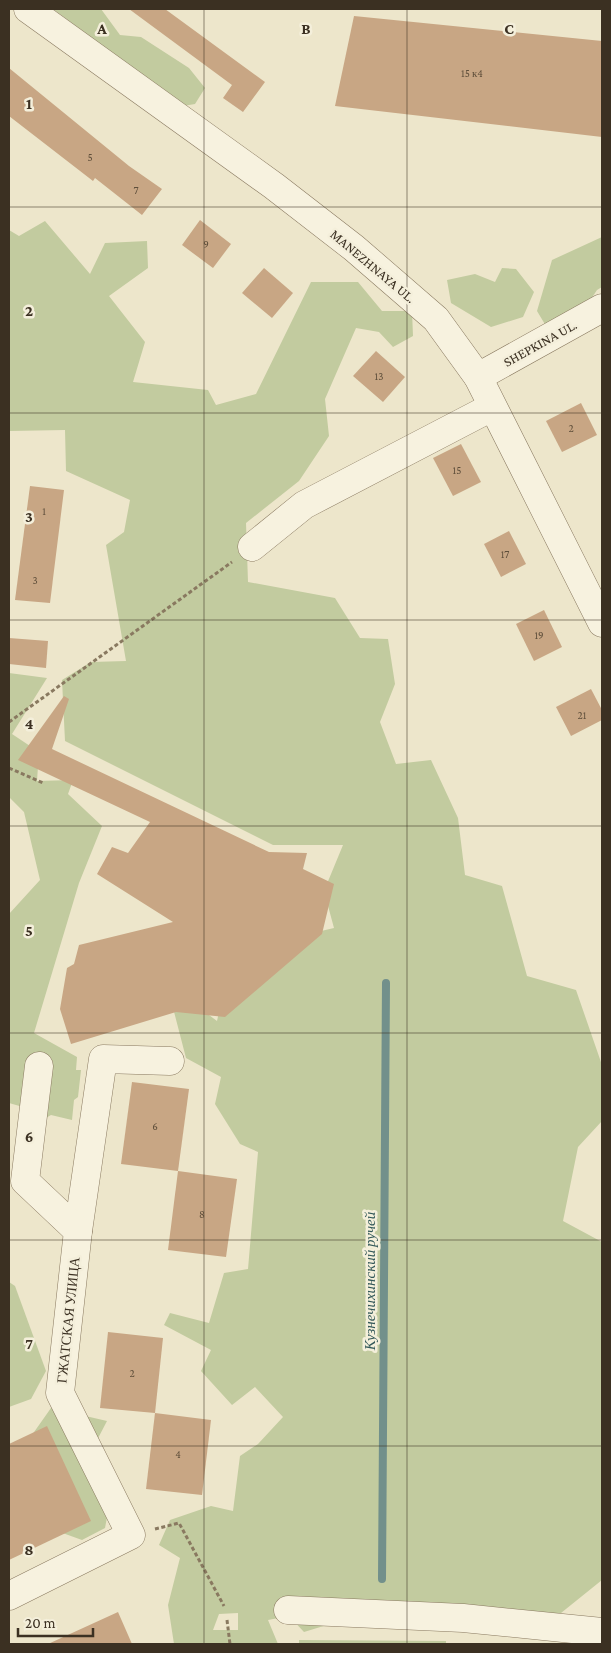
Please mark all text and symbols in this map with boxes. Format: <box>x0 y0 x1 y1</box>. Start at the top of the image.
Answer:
text: A <box>96 20 107 37</box>
text: B <box>301 20 311 37</box>
text: C <box>504 20 514 37</box>
house number: 15 к4 <box>461 67 483 79</box>
text: 1 <box>26 95 32 112</box>
house number: 5 <box>87 151 93 163</box>
house number: 7 <box>133 184 139 196</box>
street label: MANEZHNAYA UL. <box>327 226 419 306</box>
house number: 9 <box>203 238 209 250</box>
text: 2 <box>25 302 33 319</box>
street label: SHEPKINA UL. <box>500 316 580 370</box>
house number: 13 <box>375 370 383 382</box>
house number: 2 <box>568 422 574 434</box>
house number: 15 <box>453 464 461 476</box>
house number: 1 <box>42 505 46 517</box>
text: 3 <box>25 508 33 525</box>
house number: 17 <box>501 548 509 560</box>
house number: 3 <box>32 574 38 586</box>
house number: 19 <box>534 629 544 641</box>
house number: 21 <box>578 709 587 721</box>
text: 4 <box>25 715 34 732</box>
text: 5 <box>25 922 33 939</box>
house number: 6 <box>152 1120 158 1132</box>
text: 6 <box>25 1128 33 1145</box>
house number: 8 <box>199 1208 205 1220</box>
water label: Кузнечихинский ручей <box>362 1211 378 1351</box>
street label: ГЖАТСКАЯ УЛИЦА <box>53 1255 83 1384</box>
text: 7 <box>25 1335 33 1352</box>
house number: 2 <box>129 1367 135 1379</box>
house number: 4 <box>175 1448 181 1460</box>
text: 8 <box>24 1541 34 1558</box>
scale bar <box>18 1606 92 1638</box>
text: 20 m <box>25 1615 56 1631</box>

